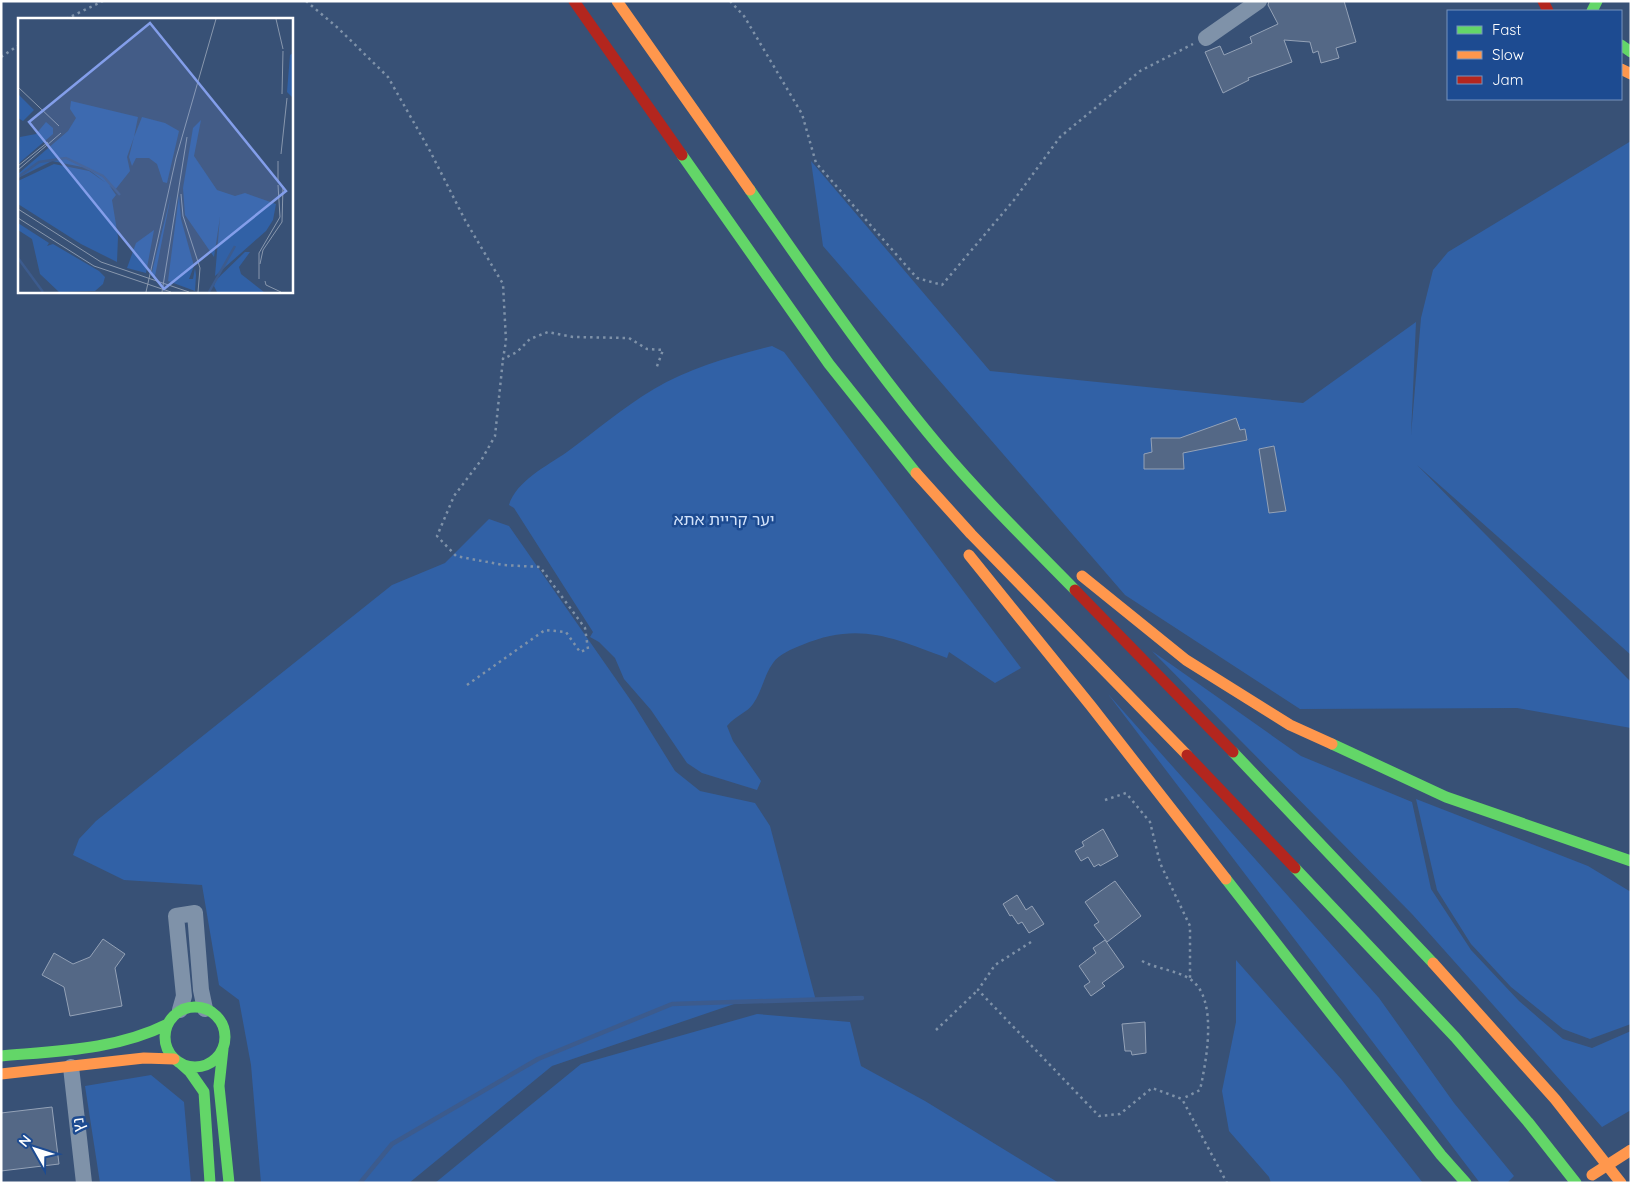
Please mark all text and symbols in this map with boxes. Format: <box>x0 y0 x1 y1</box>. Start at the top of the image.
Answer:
legend <box>1447 10 1622 100</box>
inset map <box>18 18 292 292</box>
text: Fast <box>1492 20 1521 39</box>
text: Slow <box>1492 45 1524 64</box>
text: Jam <box>1492 70 1523 89</box>
park label: יער קריית אתא <box>674 509 774 529</box>
street label: נץ <box>67 1117 89 1133</box>
north arrow <box>10 1124 60 1174</box>
text: N <box>15 1131 35 1150</box>

